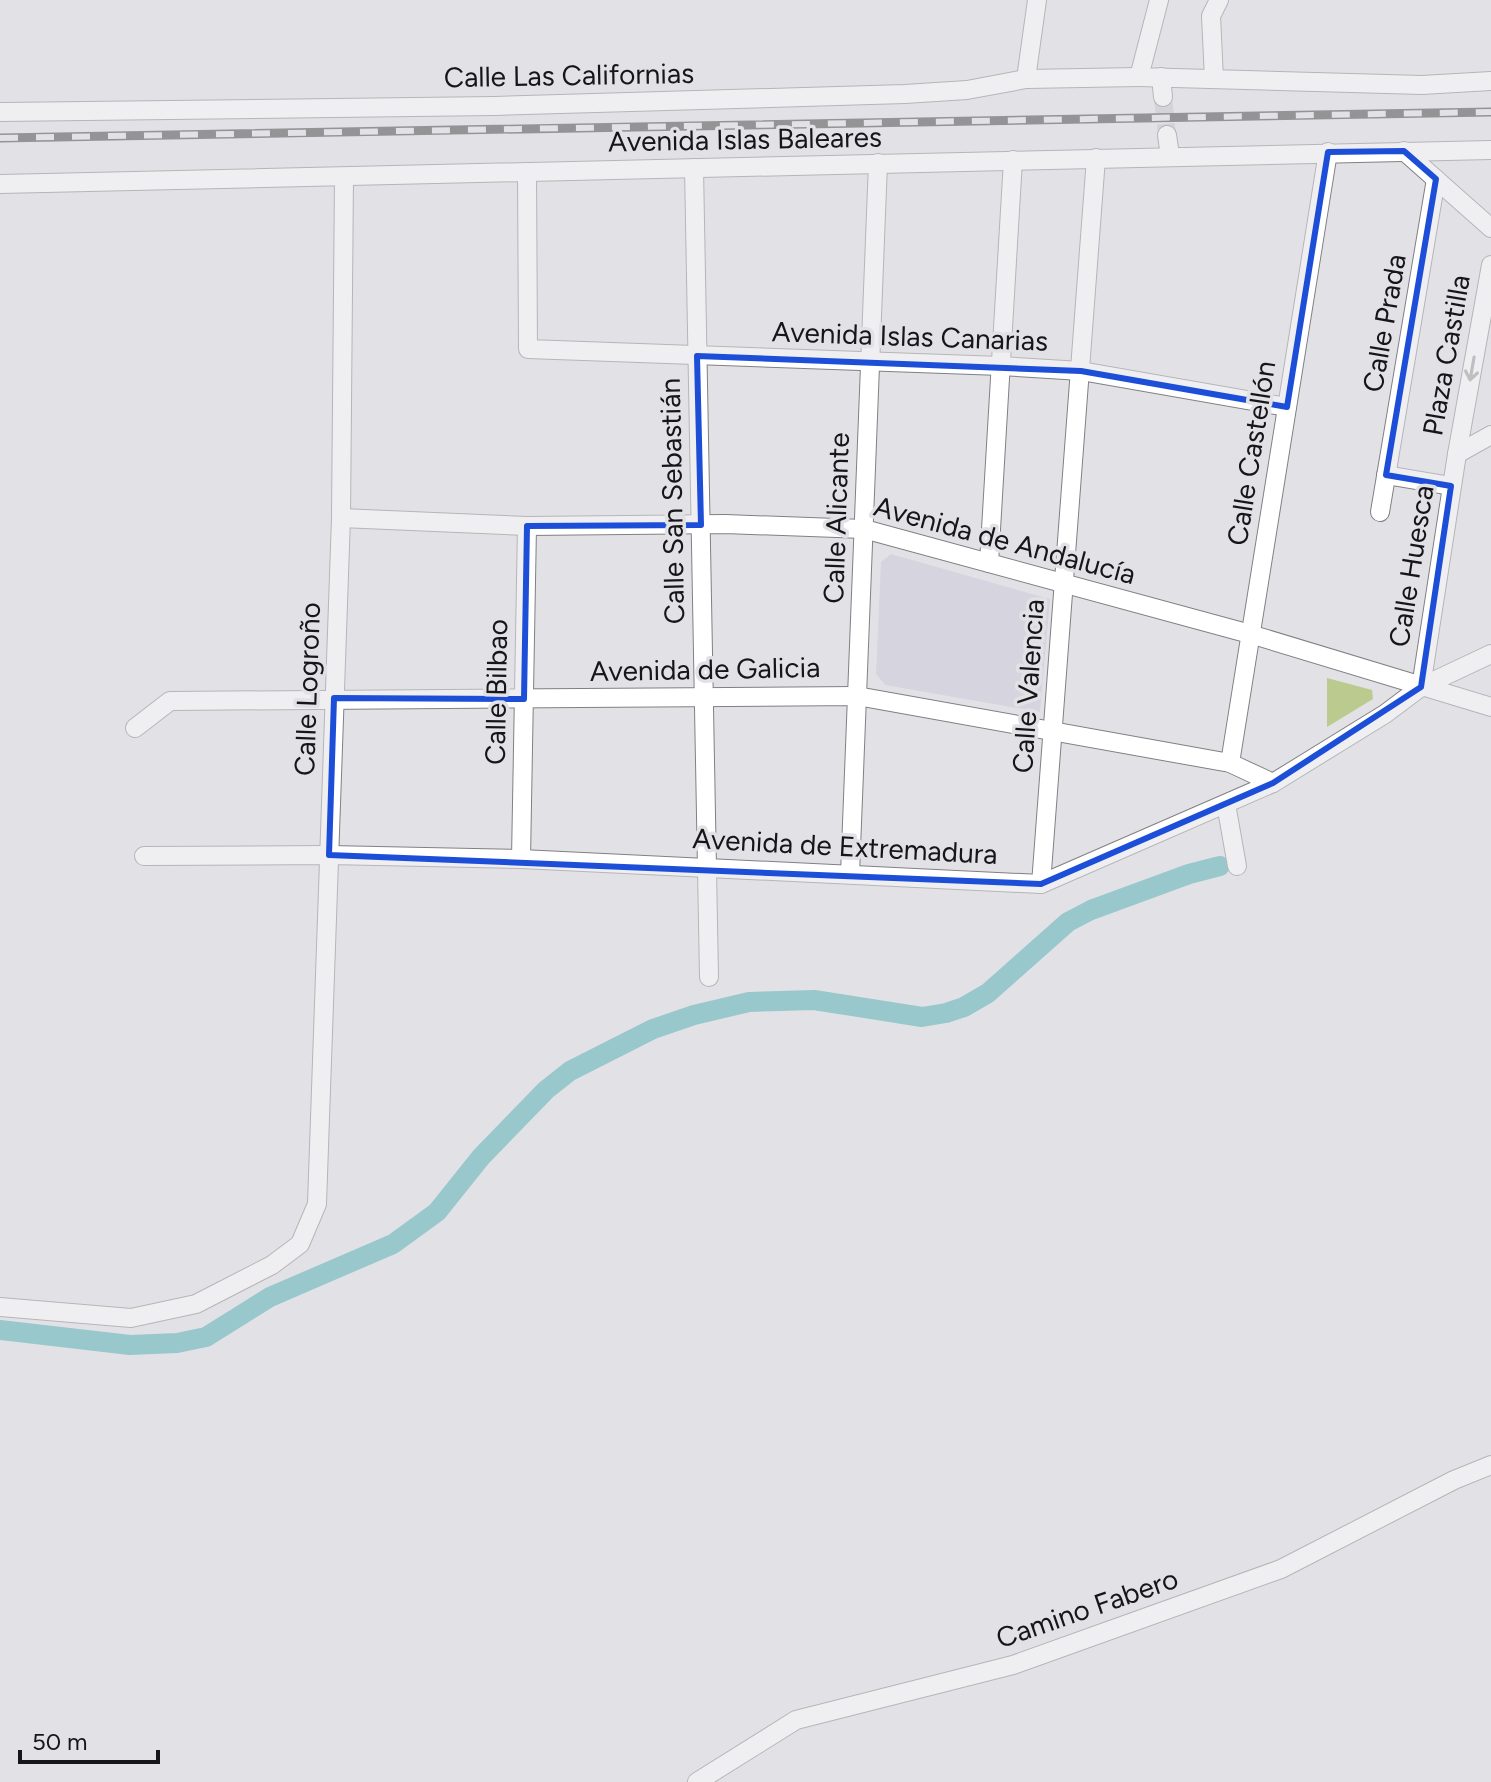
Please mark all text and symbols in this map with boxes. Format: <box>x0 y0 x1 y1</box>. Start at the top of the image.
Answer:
street label: Calle Las Californias <box>444 56 694 94</box>
street label: Avenida Islas Baleares <box>608 120 882 158</box>
street label: Calle Prada <box>1355 251 1413 395</box>
street label: Plaza Castilla <box>1415 272 1477 438</box>
street label: Avenida Islas Canarias <box>771 314 1049 358</box>
one-way arrow <box>1463 356 1478 382</box>
street label: Calle Castellón <box>1220 358 1282 548</box>
street label: Calle San Sebastián <box>653 378 691 624</box>
street label: Calle Alicante <box>816 432 856 604</box>
street label: Calle Huesca <box>1381 483 1441 649</box>
street label: Avenida de Andalucía <box>870 489 1140 591</box>
street label: Calle Valencia <box>1005 598 1051 774</box>
street label: Calle Logroño <box>287 602 327 776</box>
street label: Calle Bilbao <box>478 619 514 765</box>
street label: Avenida de Galicia <box>589 650 821 688</box>
street label: Avenida de Extremadura <box>692 821 998 871</box>
street label: Camino Fabero <box>992 1561 1182 1655</box>
scale bar <box>20 1714 158 1764</box>
text: 50 m <box>32 1727 88 1756</box>

